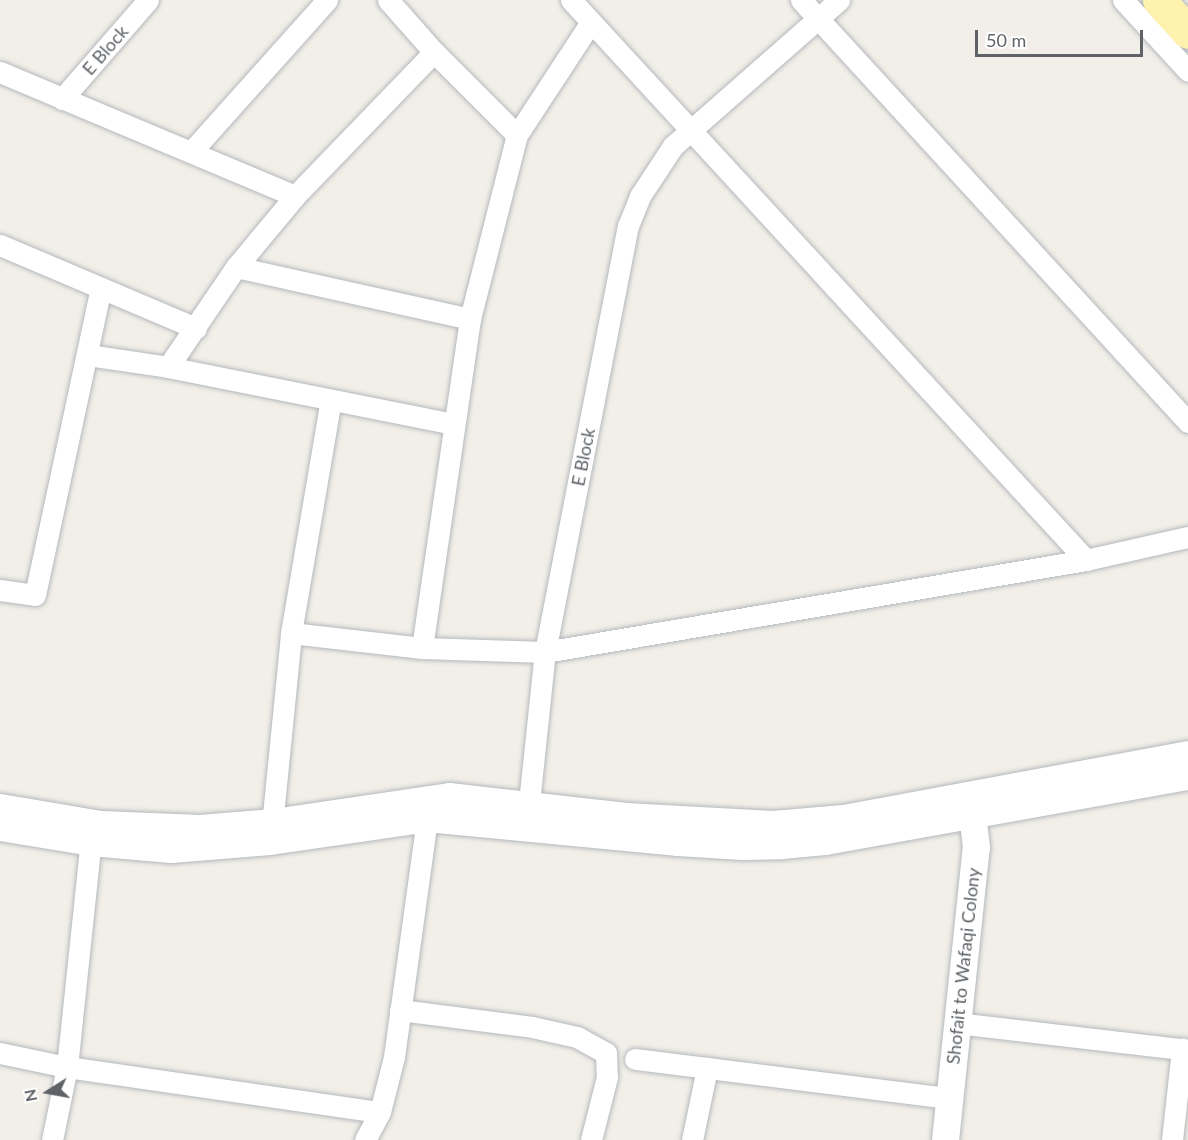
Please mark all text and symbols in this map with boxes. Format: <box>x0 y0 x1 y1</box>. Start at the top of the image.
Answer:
scale bar <box>978 18 1146 56</box>
street label: E Block <box>78 21 132 79</box>
text: 50 m <box>986 29 1026 51</box>
street label: E Block <box>567 426 599 488</box>
street label: Shofait to Wafaqi Colony <box>942 867 984 1065</box>
north arrow <box>18 1062 78 1122</box>
text: N <box>19 1088 40 1103</box>

